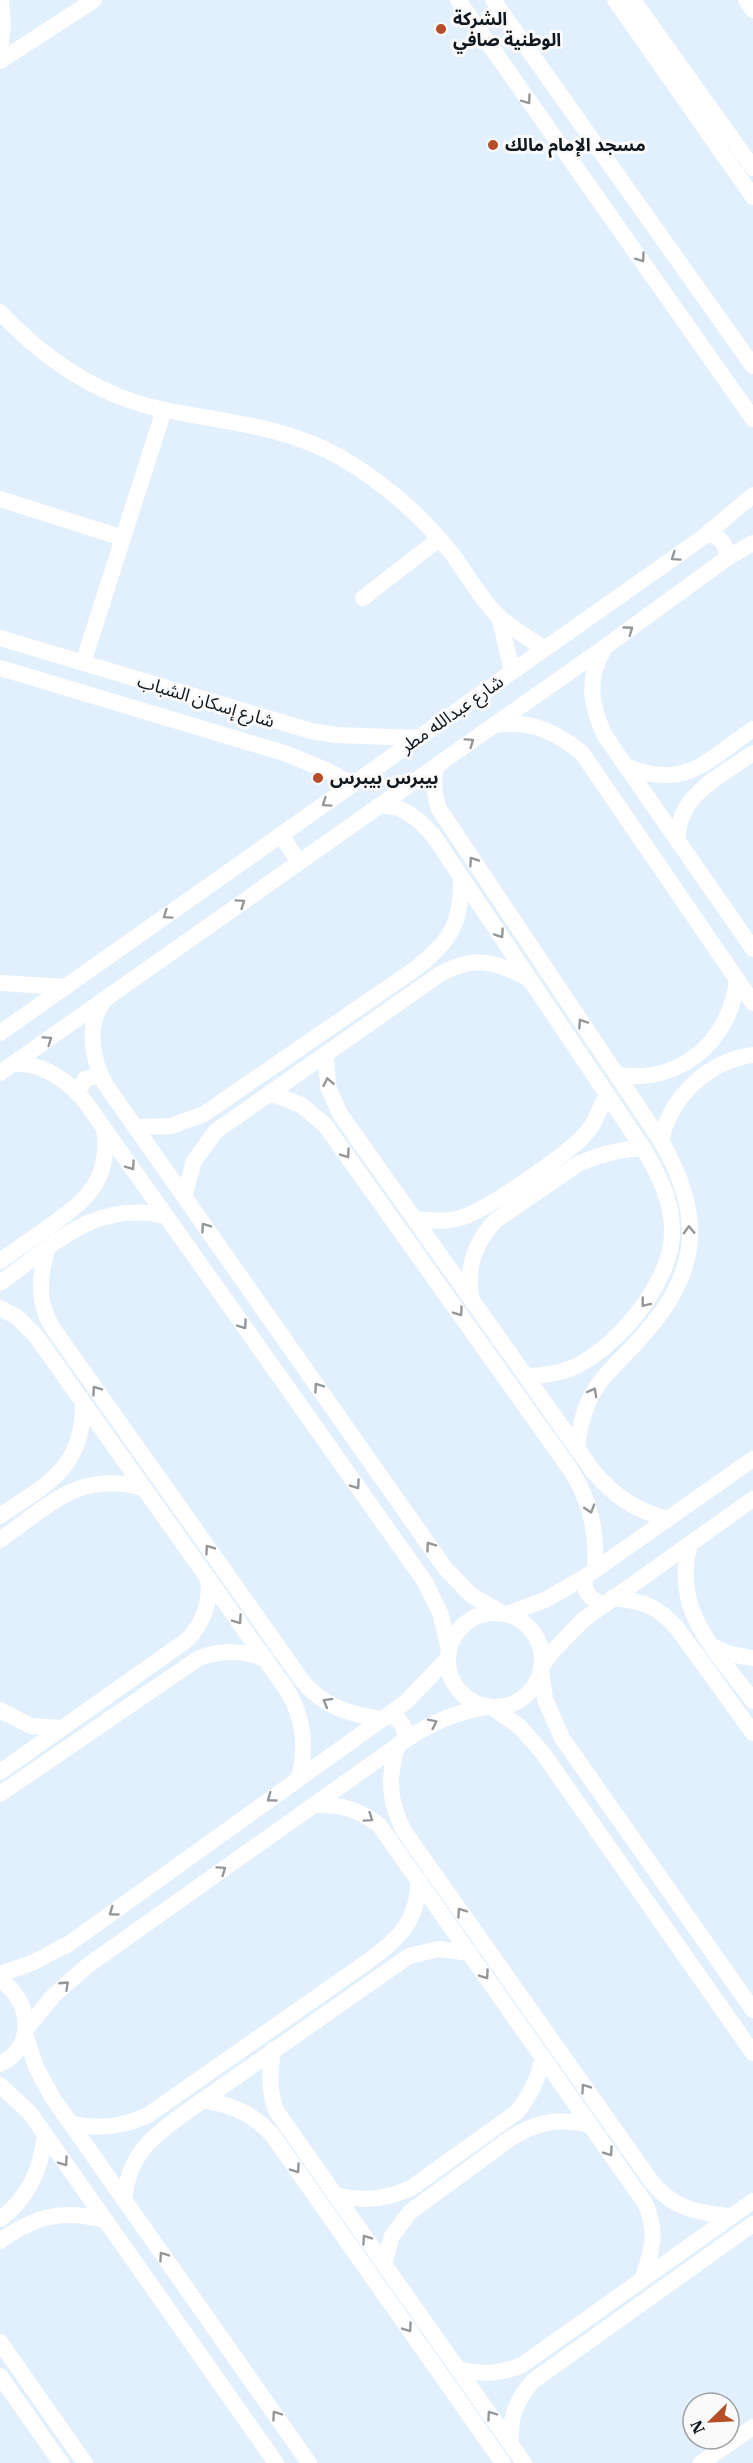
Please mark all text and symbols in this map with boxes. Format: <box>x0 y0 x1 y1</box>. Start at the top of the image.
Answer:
place label: الشركة الوطنية صافي <box>453 7 561 54</box>
marker: الشركة الوطنية صافي <box>434 22 448 36</box>
one-way arrow <box>520 93 531 104</box>
place label: مسجد الإمام مالك <box>505 133 646 158</box>
marker: مسجد الإمام مالك <box>486 138 500 152</box>
one-way arrow <box>634 252 645 263</box>
one-way arrow <box>670 550 681 561</box>
one-way arrow <box>622 626 633 637</box>
street label: شارع إسكان الشباب <box>134 669 277 735</box>
street label: شارع عبدالله مطر <box>395 670 509 761</box>
one-way arrow <box>463 738 474 749</box>
place label: بيبرس بيبرس <box>330 766 439 789</box>
marker: بيبرس بيبرس <box>311 771 325 785</box>
one-way arrow <box>322 795 333 806</box>
one-way arrow <box>469 857 480 868</box>
one-way arrow <box>235 899 246 910</box>
one-way arrow <box>163 908 174 919</box>
one-way arrow <box>492 928 504 938</box>
one-way arrow <box>578 1019 589 1030</box>
one-way arrow <box>41 1036 52 1047</box>
one-way arrow <box>322 1078 335 1088</box>
one-way arrow <box>339 1147 350 1158</box>
one-way arrow <box>124 1160 135 1171</box>
one-way arrow <box>202 1223 213 1234</box>
one-way arrow <box>683 1226 696 1235</box>
one-way arrow <box>641 1296 652 1307</box>
one-way arrow <box>452 1306 463 1317</box>
one-way arrow <box>236 1319 247 1330</box>
one-way arrow <box>314 1382 325 1393</box>
one-way arrow <box>92 1385 103 1396</box>
one-way arrow <box>586 1388 597 1398</box>
one-way arrow <box>349 1478 360 1489</box>
one-way arrow <box>583 1503 595 1514</box>
one-way arrow <box>426 1542 437 1553</box>
one-way arrow <box>205 1545 216 1556</box>
one-way arrow <box>231 1613 242 1624</box>
one-way arrow <box>323 1698 333 1710</box>
one-way arrow <box>427 1718 438 1730</box>
one-way arrow <box>267 1791 278 1802</box>
one-way arrow <box>363 1811 374 1822</box>
one-way arrow <box>215 1866 226 1877</box>
one-way arrow <box>108 1905 119 1916</box>
one-way arrow <box>457 1907 468 1918</box>
one-way arrow <box>478 1968 489 1979</box>
one-way arrow <box>58 1981 68 1992</box>
one-way arrow <box>581 2084 592 2095</box>
one-way arrow <box>602 2145 613 2156</box>
one-way arrow <box>57 2155 68 2166</box>
one-way arrow <box>289 2162 300 2173</box>
one-way arrow <box>362 2234 373 2245</box>
one-way arrow <box>159 2251 170 2262</box>
one-way arrow <box>401 2322 412 2333</box>
north arrow <box>681 2391 741 2451</box>
one-way arrow <box>272 2410 283 2421</box>
one-way arrow <box>487 2411 498 2422</box>
text: N <box>686 2417 709 2437</box>

